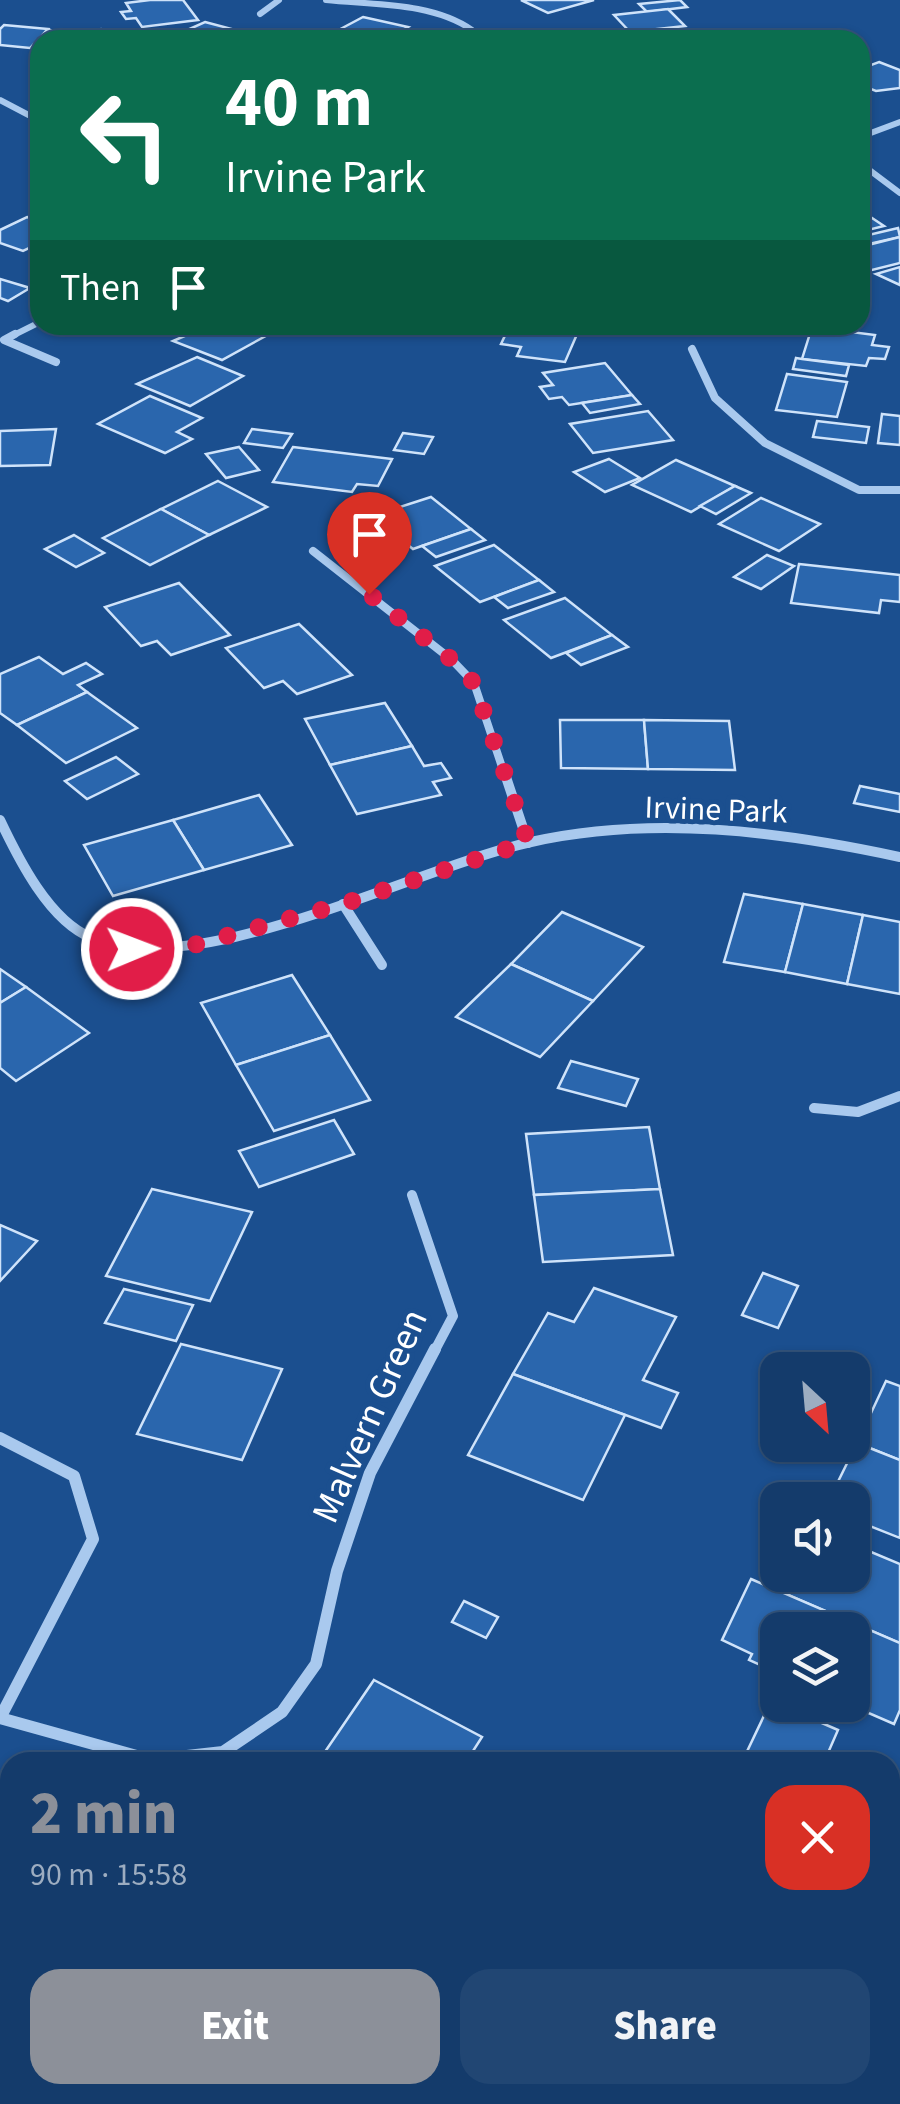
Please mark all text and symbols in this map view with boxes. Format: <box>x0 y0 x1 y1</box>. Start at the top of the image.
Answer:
text: 40 m <box>225 53 373 153</box>
icon: left <box>60 70 190 200</box>
text: Irvine Park <box>225 146 426 210</box>
icon: arrive <box>161 260 216 315</box>
text: Then <box>60 261 141 315</box>
pin <box>327 492 412 595</box>
icon: arrive <box>342 507 397 562</box>
street label: Irvine Park <box>644 785 788 835</box>
position arrow <box>80 897 184 1001</box>
street label: Malvern Green <box>299 1300 441 1532</box>
north arrow <box>760 1352 870 1462</box>
map controls <box>760 1352 870 1722</box>
button: sound <box>760 1482 870 1592</box>
button: layers <box>760 1612 870 1722</box>
text: 2 min <box>30 1772 177 1857</box>
button: close <box>765 1785 870 1890</box>
text: 90 m · 15:58 <box>30 1852 187 1898</box>
button: Exit <box>30 1969 440 2084</box>
button: Share <box>460 1969 870 2084</box>

